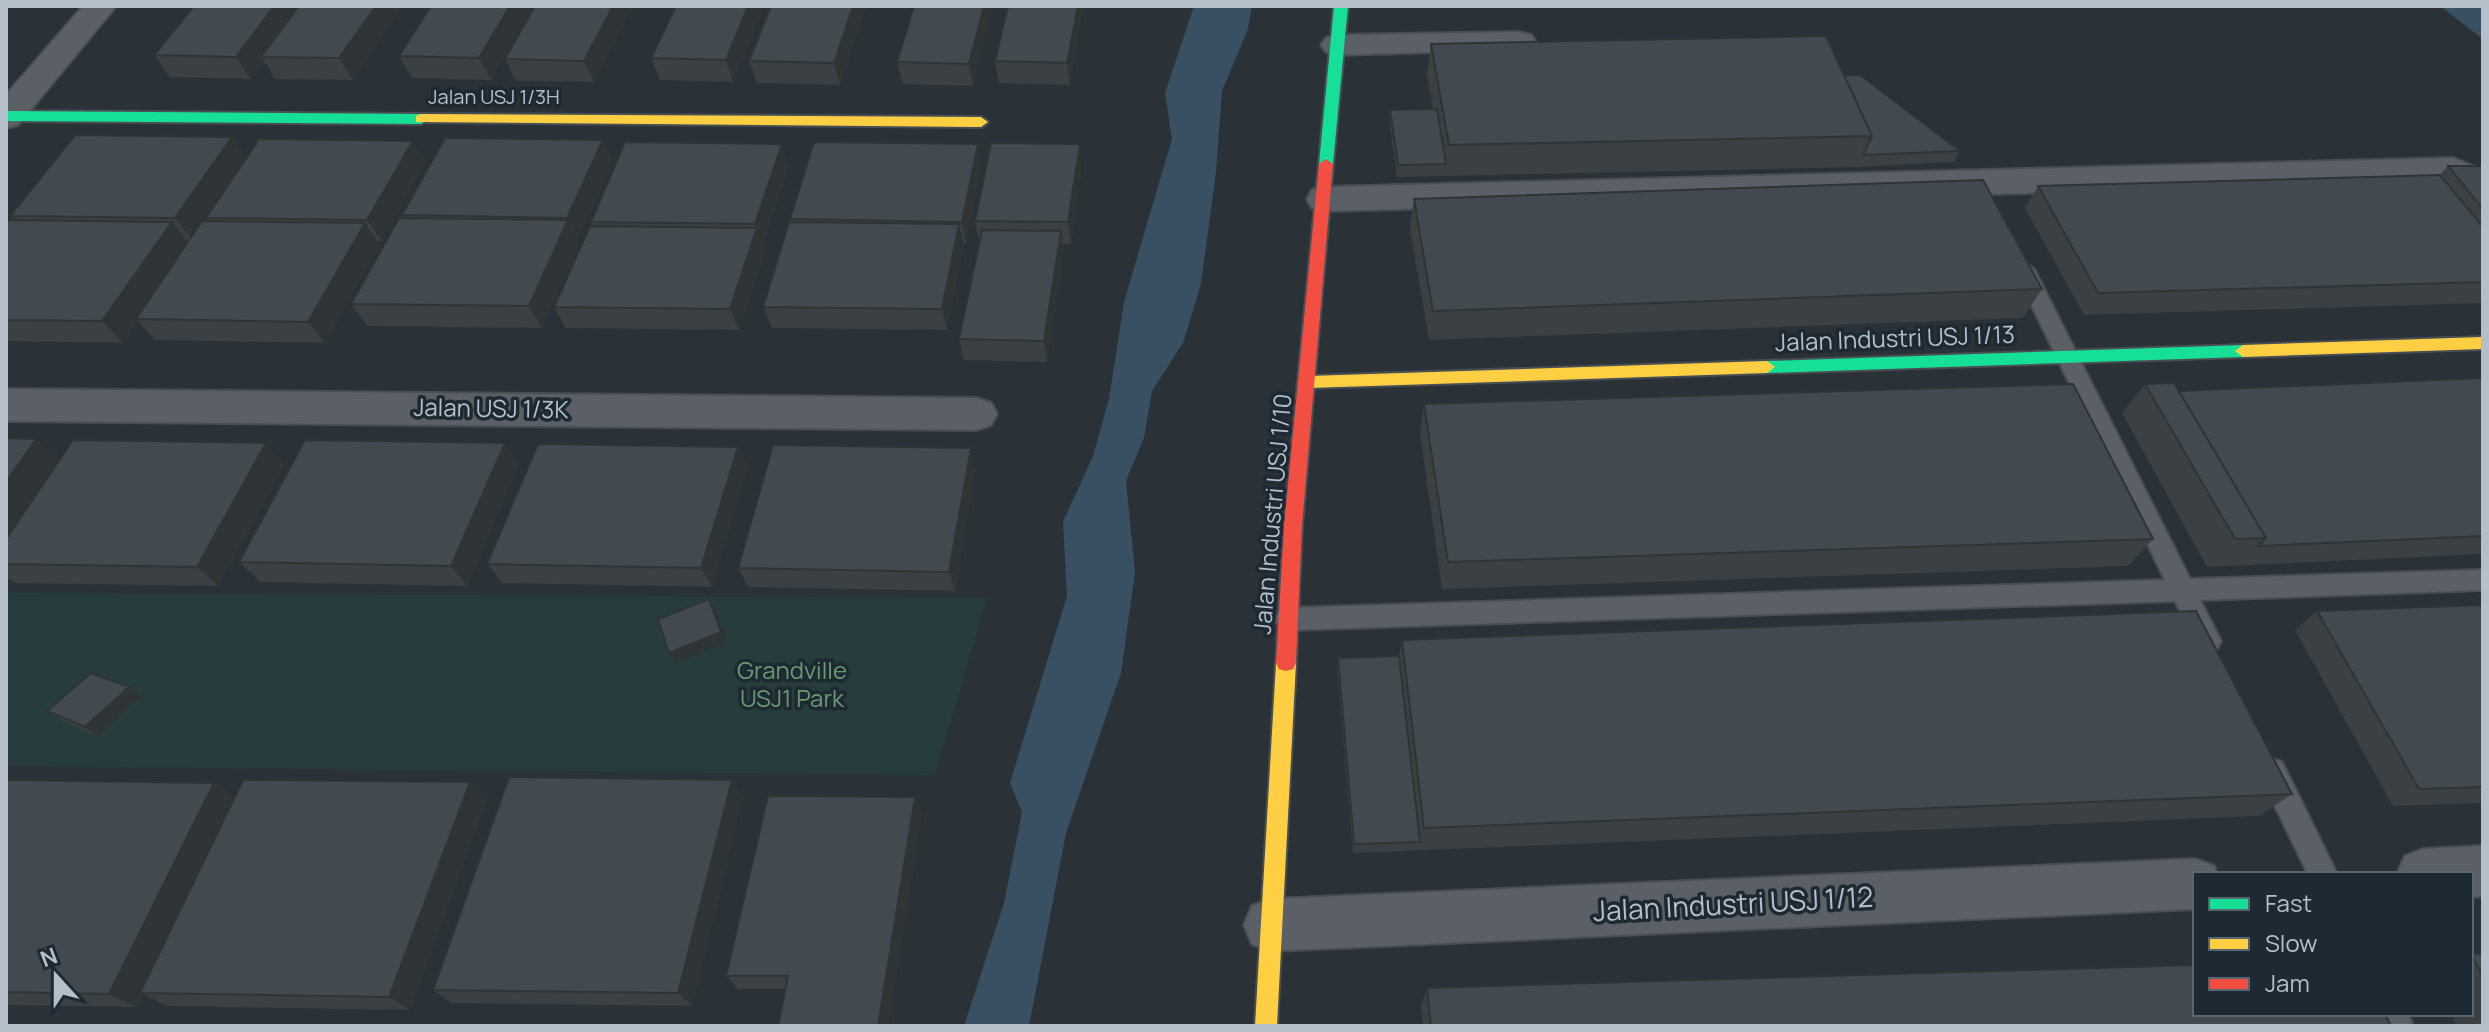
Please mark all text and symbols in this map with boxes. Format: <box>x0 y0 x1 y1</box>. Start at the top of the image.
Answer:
street label: Jalan USJ 1/3H <box>428 83 560 110</box>
street label: Jalan Industri USJ 1/13 <box>1774 317 2016 358</box>
street label: Jalan USJ 1/3K <box>413 390 570 425</box>
street label: Jalan Industri USJ 1/10 <box>1245 392 1298 636</box>
park label: Grandville USJ1 Park <box>737 653 847 714</box>
legend <box>2193 872 2473 1016</box>
street label: Jalan Industri USJ 1/12 <box>1592 877 1874 929</box>
text: Fast <box>2265 886 2312 919</box>
text: Slow <box>2265 926 2318 959</box>
north arrow <box>16 936 96 1016</box>
text: N <box>36 940 62 974</box>
text: Jam <box>2265 966 2310 999</box>

